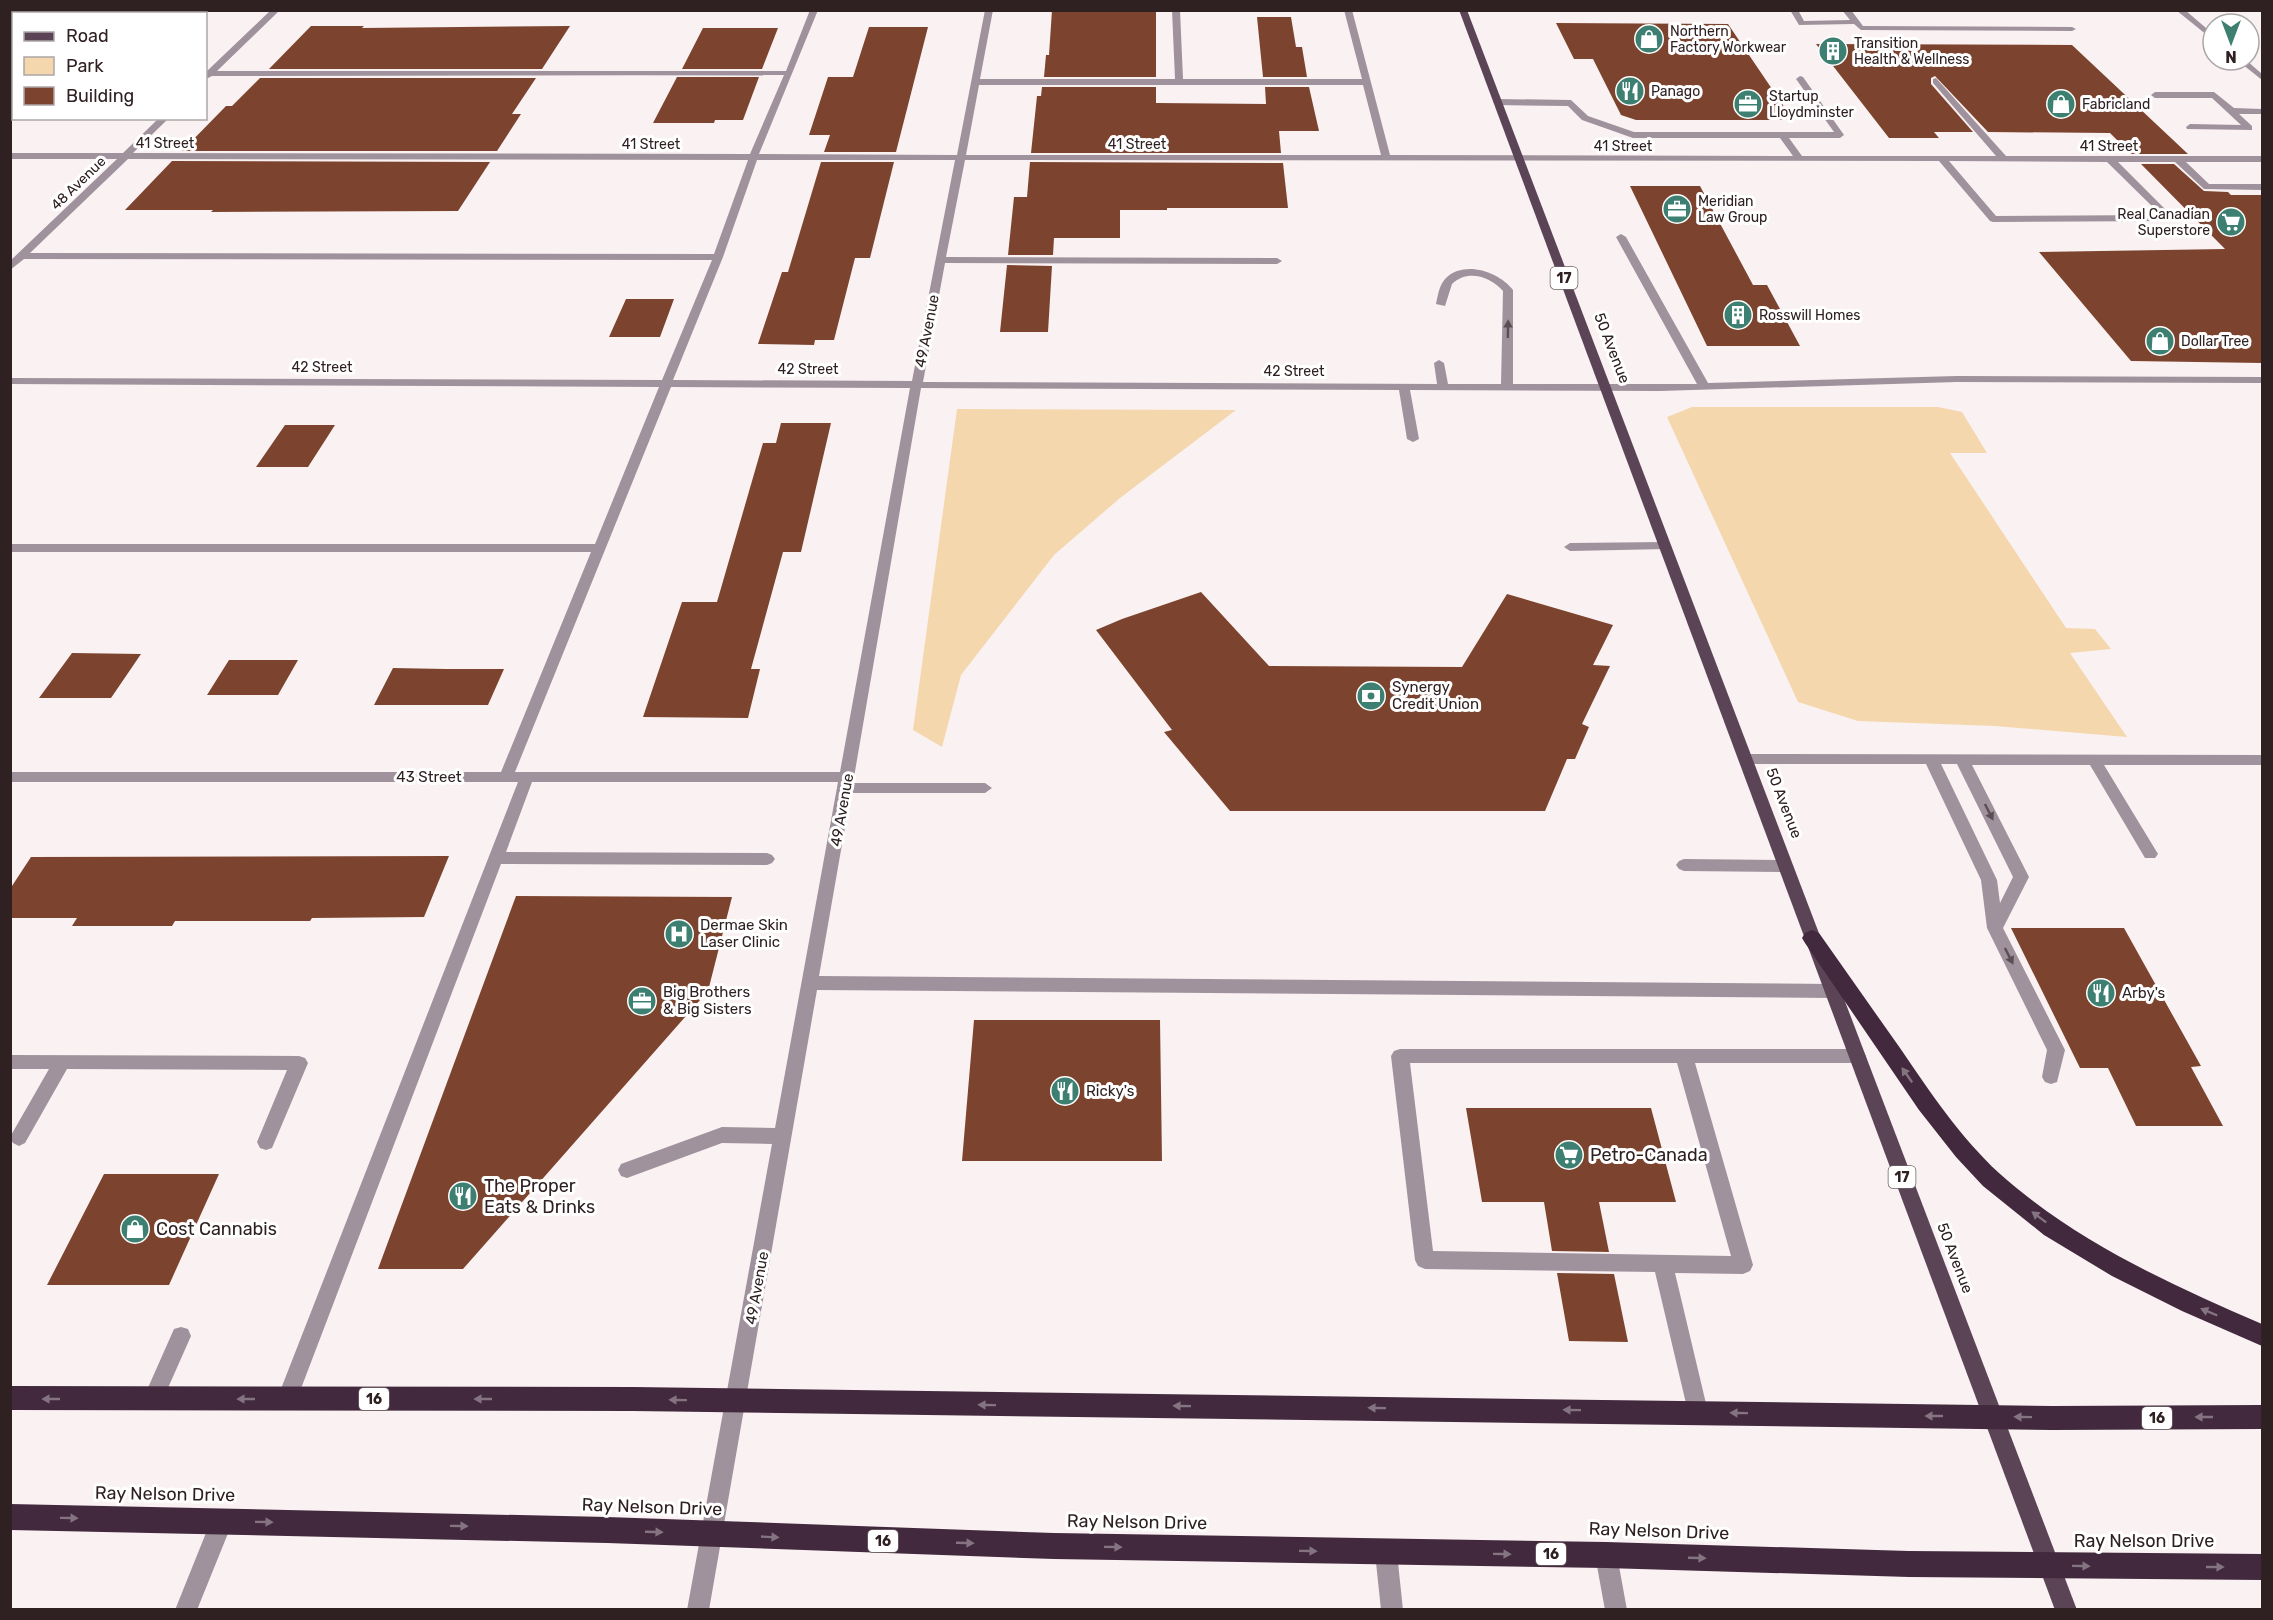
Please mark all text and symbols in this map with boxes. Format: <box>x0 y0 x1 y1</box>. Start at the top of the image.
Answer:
legend <box>12 12 207 120</box>
north arrow <box>2201 12 2261 72</box>
shop icon: Northern Factory Workwear <box>1633 23 1665 55</box>
place label: Northern Factory Workwear <box>1670 23 1787 56</box>
text: Road <box>66 25 109 47</box>
building icon: Transition Health & Wellness <box>1817 35 1849 67</box>
place label: Transition Health & Wellness <box>1854 35 1969 68</box>
text: N <box>2225 47 2237 66</box>
text: Park <box>66 55 104 77</box>
restaurant icon: Panago <box>1614 75 1646 107</box>
place label: Panago <box>1651 83 1700 100</box>
text: Building <box>66 85 134 107</box>
office icon: Startup Lloydminster <box>1732 88 1764 120</box>
place label: Startup Lloydminster <box>1769 88 1855 121</box>
shop icon: Fabricland <box>2045 88 2077 120</box>
place label: Fabricland <box>2082 96 2150 113</box>
street label: 41 Street <box>136 135 195 152</box>
street label: 41 Street <box>622 136 681 153</box>
street label: 41 Street <box>1108 136 1167 153</box>
street label: 41 Street <box>1594 138 1653 155</box>
street label: 41 Street <box>2080 138 2139 155</box>
street label: 48 Avenue <box>47 153 109 214</box>
office icon: Meridian Law Group <box>1661 193 1693 225</box>
place label: Meridian Law Group <box>1698 193 1767 226</box>
place label: Real Canadian Superstore <box>2117 206 2210 239</box>
supermarket icon: Real Canadian Superstore <box>2215 206 2247 238</box>
road number: 17 <box>1550 267 1578 289</box>
street label: 49 Avenue <box>911 293 943 369</box>
building icon: Rosswill Homes <box>1722 299 1754 331</box>
place label: Rosswill Homes <box>1759 307 1861 324</box>
street label: 50 Avenue <box>1590 310 1634 386</box>
one-way arrow <box>1503 319 1513 338</box>
shop icon: Dollar Tree <box>2144 325 2176 357</box>
place label: Dollar Tree <box>2181 333 2249 350</box>
street label: 42 Street <box>292 359 353 376</box>
street label: 42 Street <box>778 361 839 378</box>
street label: 42 Street <box>1264 363 1325 380</box>
place label: Synergy Credit Union <box>1392 678 1479 713</box>
bank icon: Synergy Credit Union <box>1355 680 1387 712</box>
street label: 50 Avenue <box>1762 765 1806 841</box>
street label: 43 Street <box>396 768 462 786</box>
street label: 49 Avenue <box>827 772 857 848</box>
one-way arrow <box>1984 804 1993 821</box>
place label: Dermae Skin Laser Clinic <box>700 916 788 951</box>
hospital icon: Dermae Skin Laser Clinic <box>663 918 695 950</box>
one-way arrow <box>2004 947 2014 964</box>
restaurant icon: Arby's <box>2085 977 2117 1009</box>
place label: Big Brothers & Big Sisters <box>663 983 752 1018</box>
place label: Arby's <box>2122 984 2166 1002</box>
office icon: Big Brothers & Big Sisters <box>626 985 658 1017</box>
one-way arrow <box>1901 1068 1913 1084</box>
restaurant icon: Ricky's <box>1049 1075 1081 1107</box>
place label: Ricky's <box>1086 1082 1135 1100</box>
supermarket icon: Petro-Canada <box>1553 1139 1585 1171</box>
place label: Petro-Canada <box>1590 1144 1708 1166</box>
road number: 17 <box>1888 1166 1916 1188</box>
place label: The Proper Eats & Drinks <box>484 1175 595 1218</box>
restaurant icon: The Proper Eats & Drinks <box>447 1180 479 1212</box>
one-way arrow <box>2031 1211 2047 1223</box>
shop icon: Cost Cannabis <box>119 1213 151 1245</box>
place label: Cost Cannabis <box>156 1218 277 1240</box>
street label: 50 Avenue <box>1933 1220 1977 1296</box>
street label: 49 Avenue <box>742 1250 772 1326</box>
one-way arrow <box>2200 1308 2217 1317</box>
road number: 16 <box>359 1388 389 1410</box>
one-way arrow <box>42 1394 61 1404</box>
one-way arrow <box>237 1394 256 1404</box>
one-way arrow <box>474 1394 493 1404</box>
one-way arrow <box>669 1396 688 1405</box>
one-way arrow <box>978 1400 997 1409</box>
one-way arrow <box>1173 1401 1192 1411</box>
one-way arrow <box>1368 1403 1387 1413</box>
one-way arrow <box>1563 1405 1582 1415</box>
road number: 16 <box>2142 1407 2172 1429</box>
one-way arrow <box>1730 1408 1749 1417</box>
one-way arrow <box>1925 1411 1944 1421</box>
one-way arrow <box>2013 1413 2032 1422</box>
one-way arrow <box>2195 1413 2214 1422</box>
street label: Ray Nelson Drive <box>95 1482 235 1506</box>
street label: Ray Nelson Drive <box>581 1494 723 1520</box>
street label: Ray Nelson Drive <box>1067 1510 1207 1534</box>
one-way arrow <box>59 1513 78 1523</box>
one-way arrow <box>254 1517 273 1526</box>
street label: Ray Nelson Drive <box>1588 1518 1730 1544</box>
one-way arrow <box>449 1522 468 1531</box>
one-way arrow <box>644 1527 663 1536</box>
road number: 16 <box>868 1530 898 1552</box>
street label: Ray Nelson Drive <box>2074 1530 2214 1552</box>
one-way arrow <box>761 1532 780 1541</box>
one-way arrow <box>956 1539 975 1548</box>
one-way arrow <box>1103 1542 1122 1552</box>
road number: 16 <box>1536 1543 1566 1565</box>
one-way arrow <box>1298 1546 1317 1556</box>
one-way arrow <box>1493 1549 1512 1559</box>
one-way arrow <box>1688 1553 1707 1562</box>
one-way arrow <box>2071 1561 2090 1571</box>
one-way arrow <box>2205 1562 2224 1572</box>

